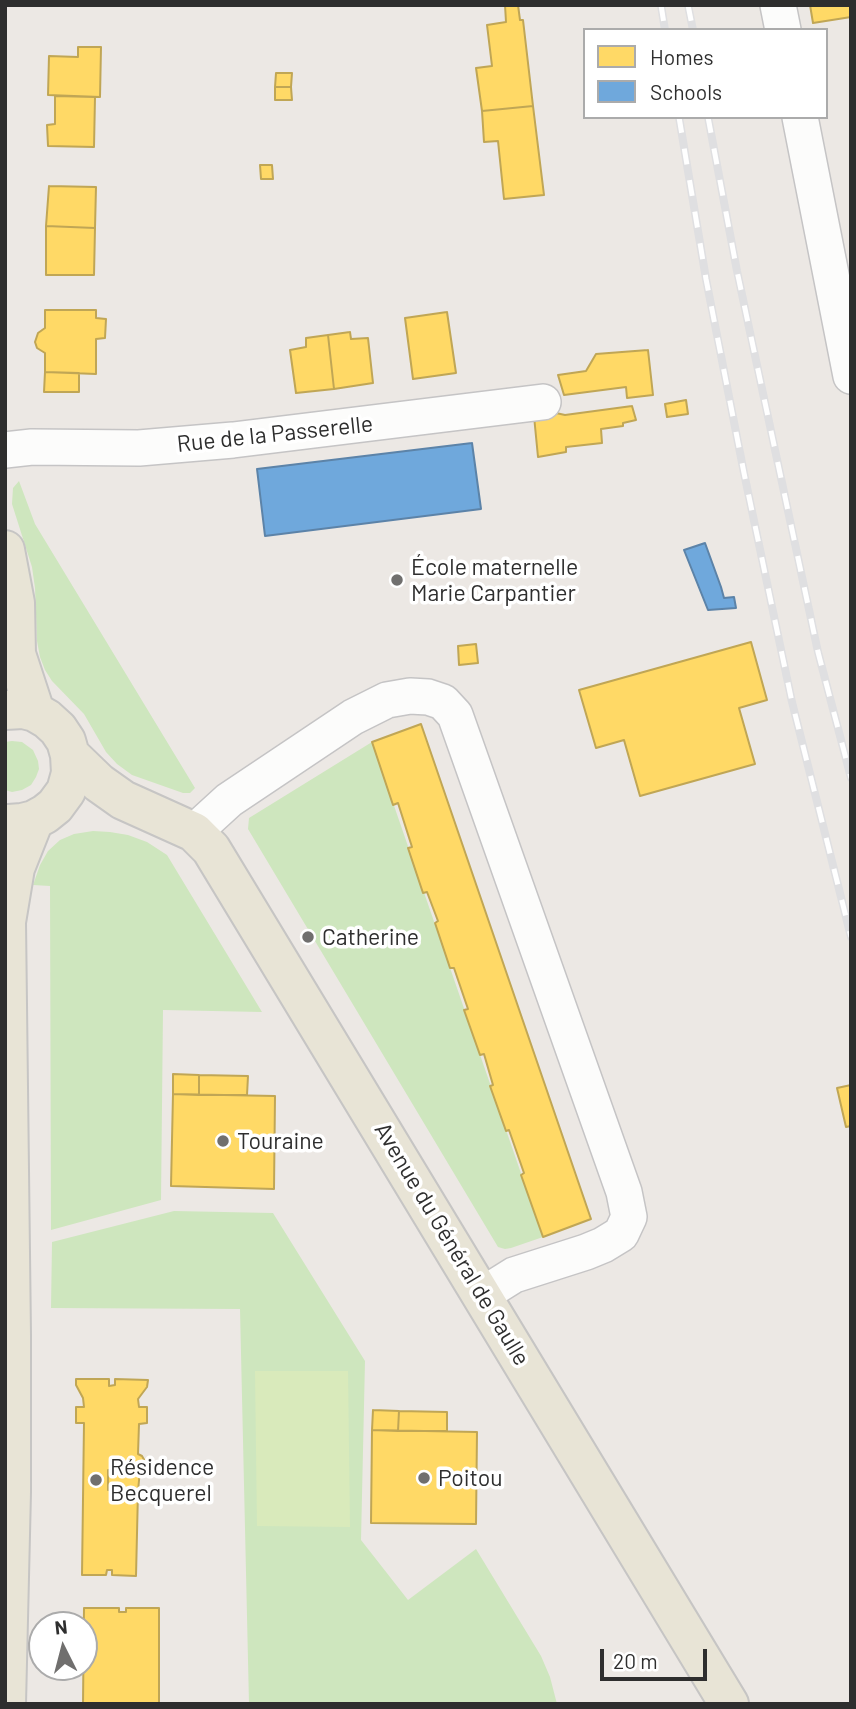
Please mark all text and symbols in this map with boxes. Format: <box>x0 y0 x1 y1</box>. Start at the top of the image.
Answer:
legend <box>583 28 828 119</box>
text: Homes <box>650 44 714 69</box>
text: Schools <box>650 79 722 104</box>
street label: Rue de la Passerelle <box>176 410 374 458</box>
place label: École maternelle Marie Carpantier <box>411 553 578 607</box>
marker: École maternelle Marie Carpantier <box>389 572 405 588</box>
place label: Catherine <box>322 923 419 951</box>
marker: Catherine <box>300 929 316 945</box>
street label: Avenue du Général de Gaulle <box>369 1118 535 1370</box>
place label: Touraine <box>237 1127 324 1155</box>
marker: Touraine <box>215 1133 231 1149</box>
place label: Résidence Becquerel <box>110 1453 214 1507</box>
place label: Poitou <box>438 1464 502 1492</box>
marker: Poitou <box>416 1470 432 1486</box>
marker: Résidence Becquerel <box>88 1472 104 1488</box>
north arrow <box>28 1611 98 1681</box>
text: N <box>53 1615 68 1639</box>
scale bar <box>604 1636 711 1680</box>
text: 20 m <box>613 1648 658 1673</box>

